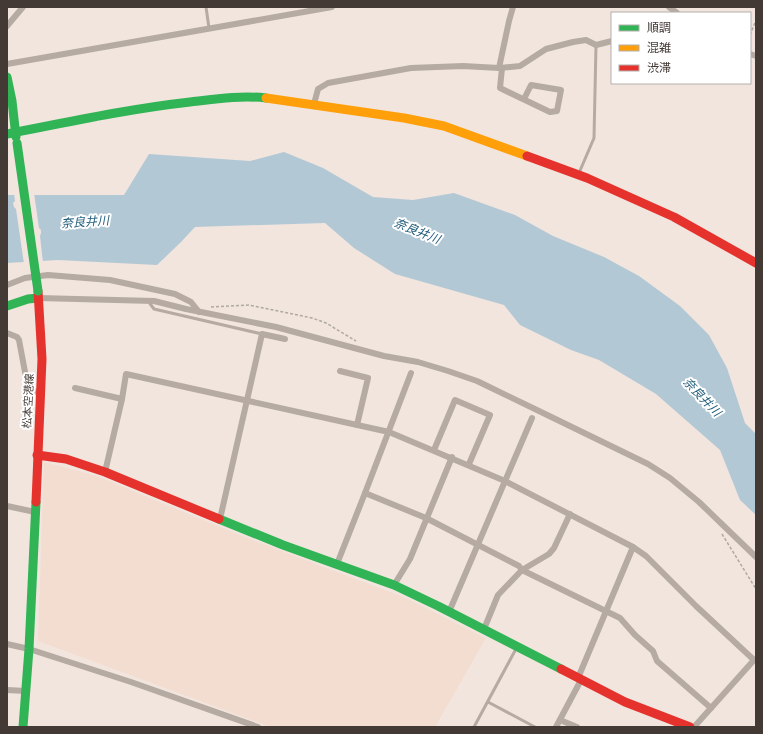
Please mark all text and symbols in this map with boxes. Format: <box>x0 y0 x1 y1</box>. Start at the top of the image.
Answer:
legend <box>611 12 751 84</box>
text: 順調 <box>647 21 671 35</box>
text: 混雑 <box>647 41 671 55</box>
text: 渋滞 <box>647 61 671 75</box>
water label: 奈良井川 <box>61 213 111 231</box>
water label: 奈良井川 <box>392 216 444 247</box>
street label: 松本空港線 <box>21 373 36 429</box>
water label: 奈良井川 <box>680 375 725 421</box>

